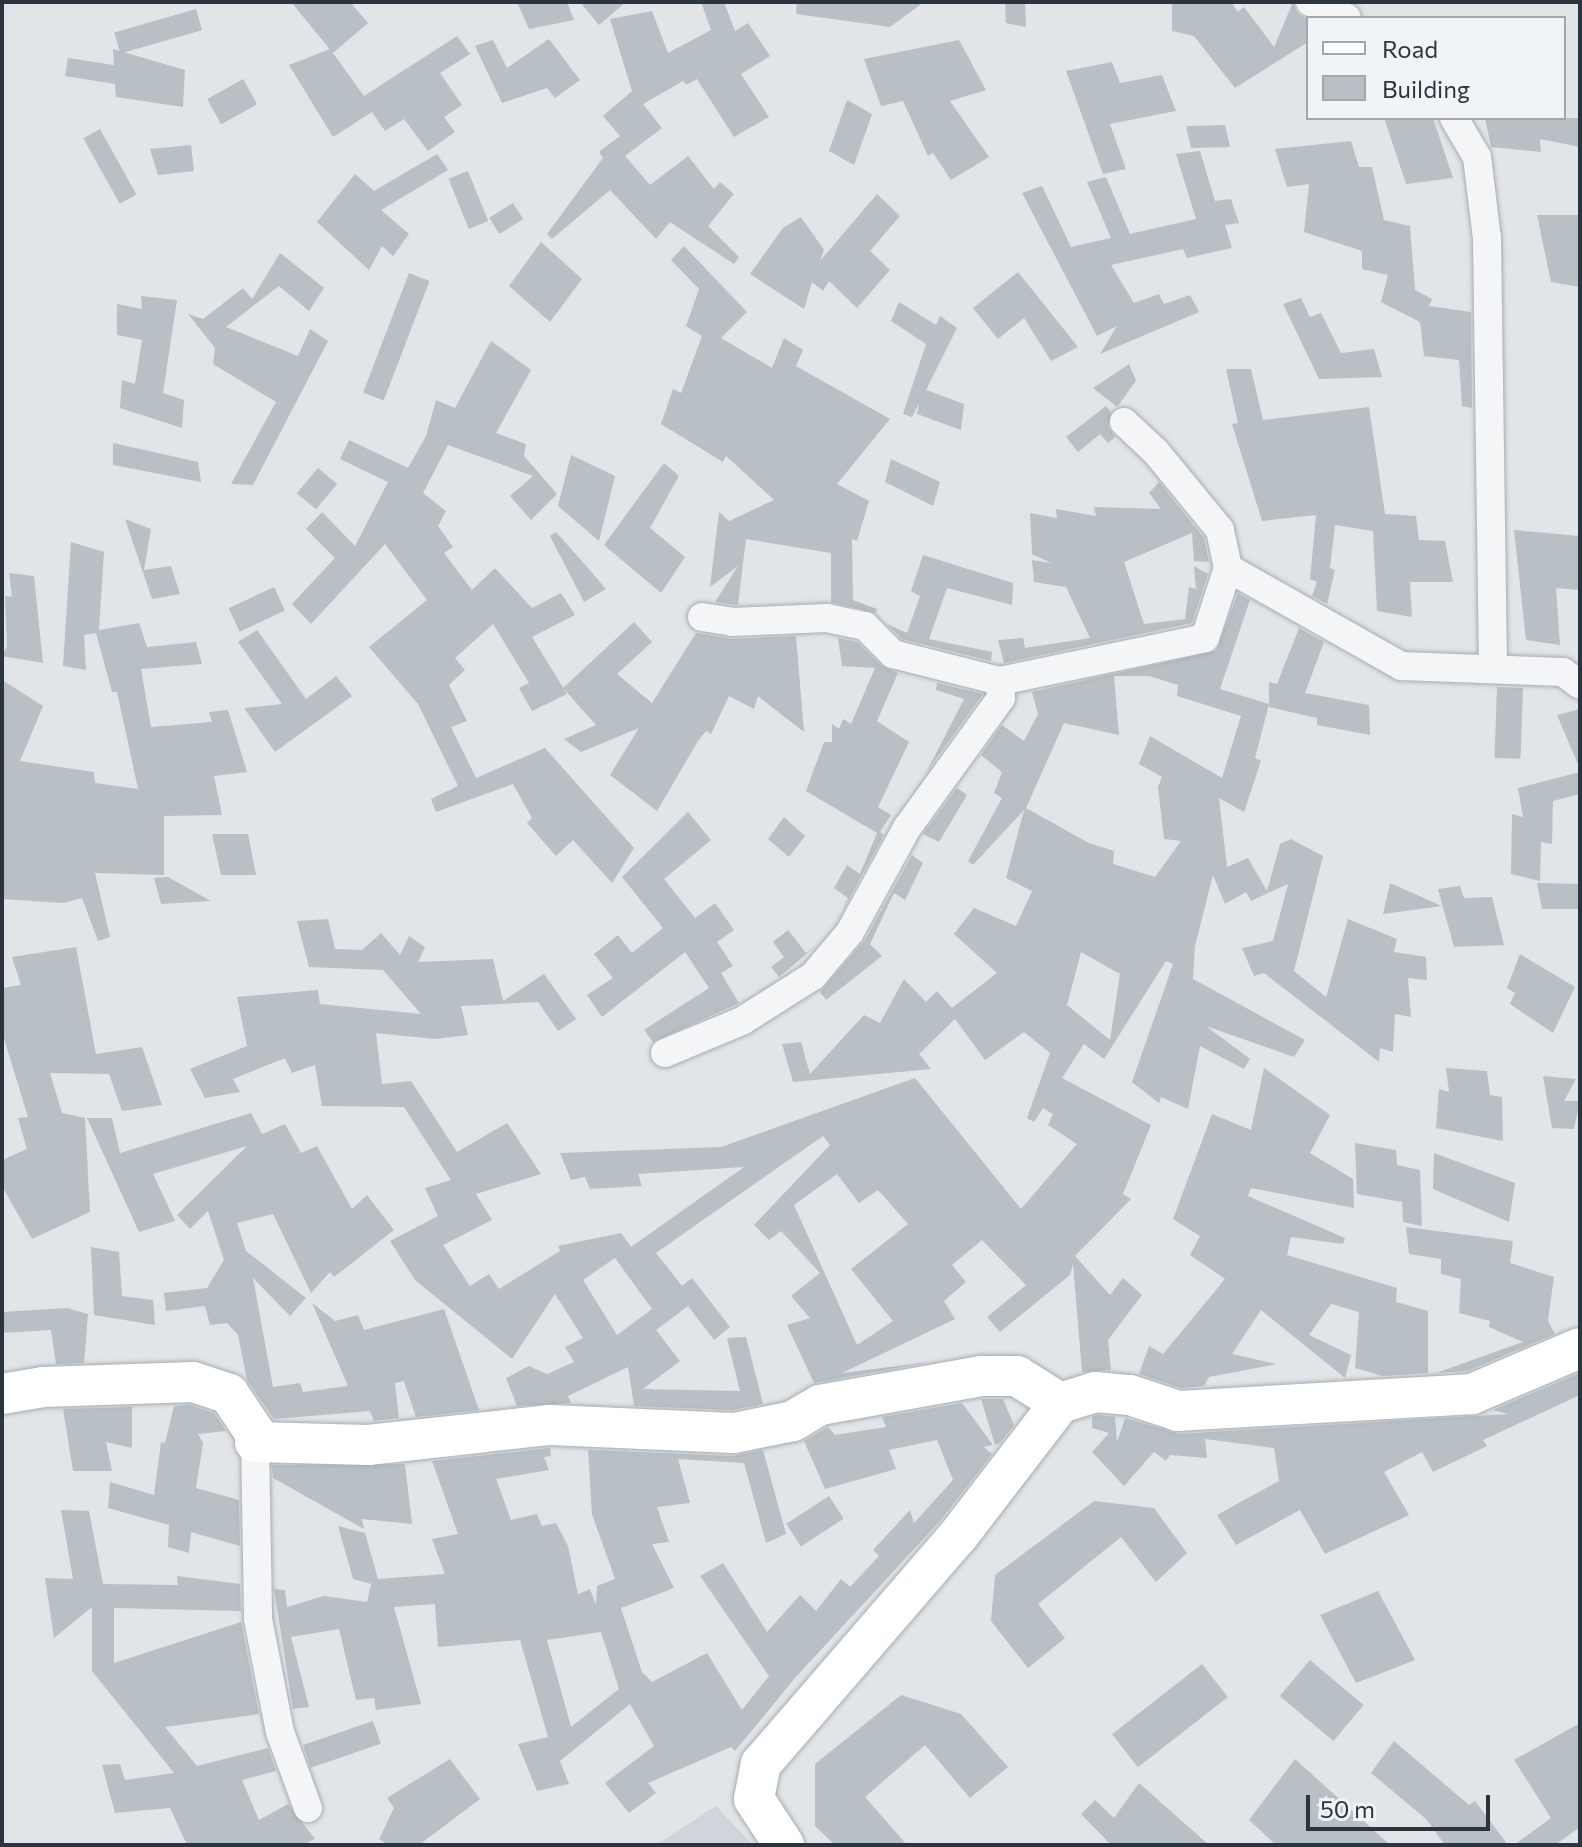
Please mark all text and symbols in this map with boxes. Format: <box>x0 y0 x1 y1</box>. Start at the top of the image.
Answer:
legend <box>1306 16 1566 120</box>
text: Road <box>1382 34 1438 63</box>
text: Building <box>1382 74 1470 103</box>
scale bar <box>1310 1779 1494 1829</box>
text: 50 m <box>1320 1794 1375 1823</box>

